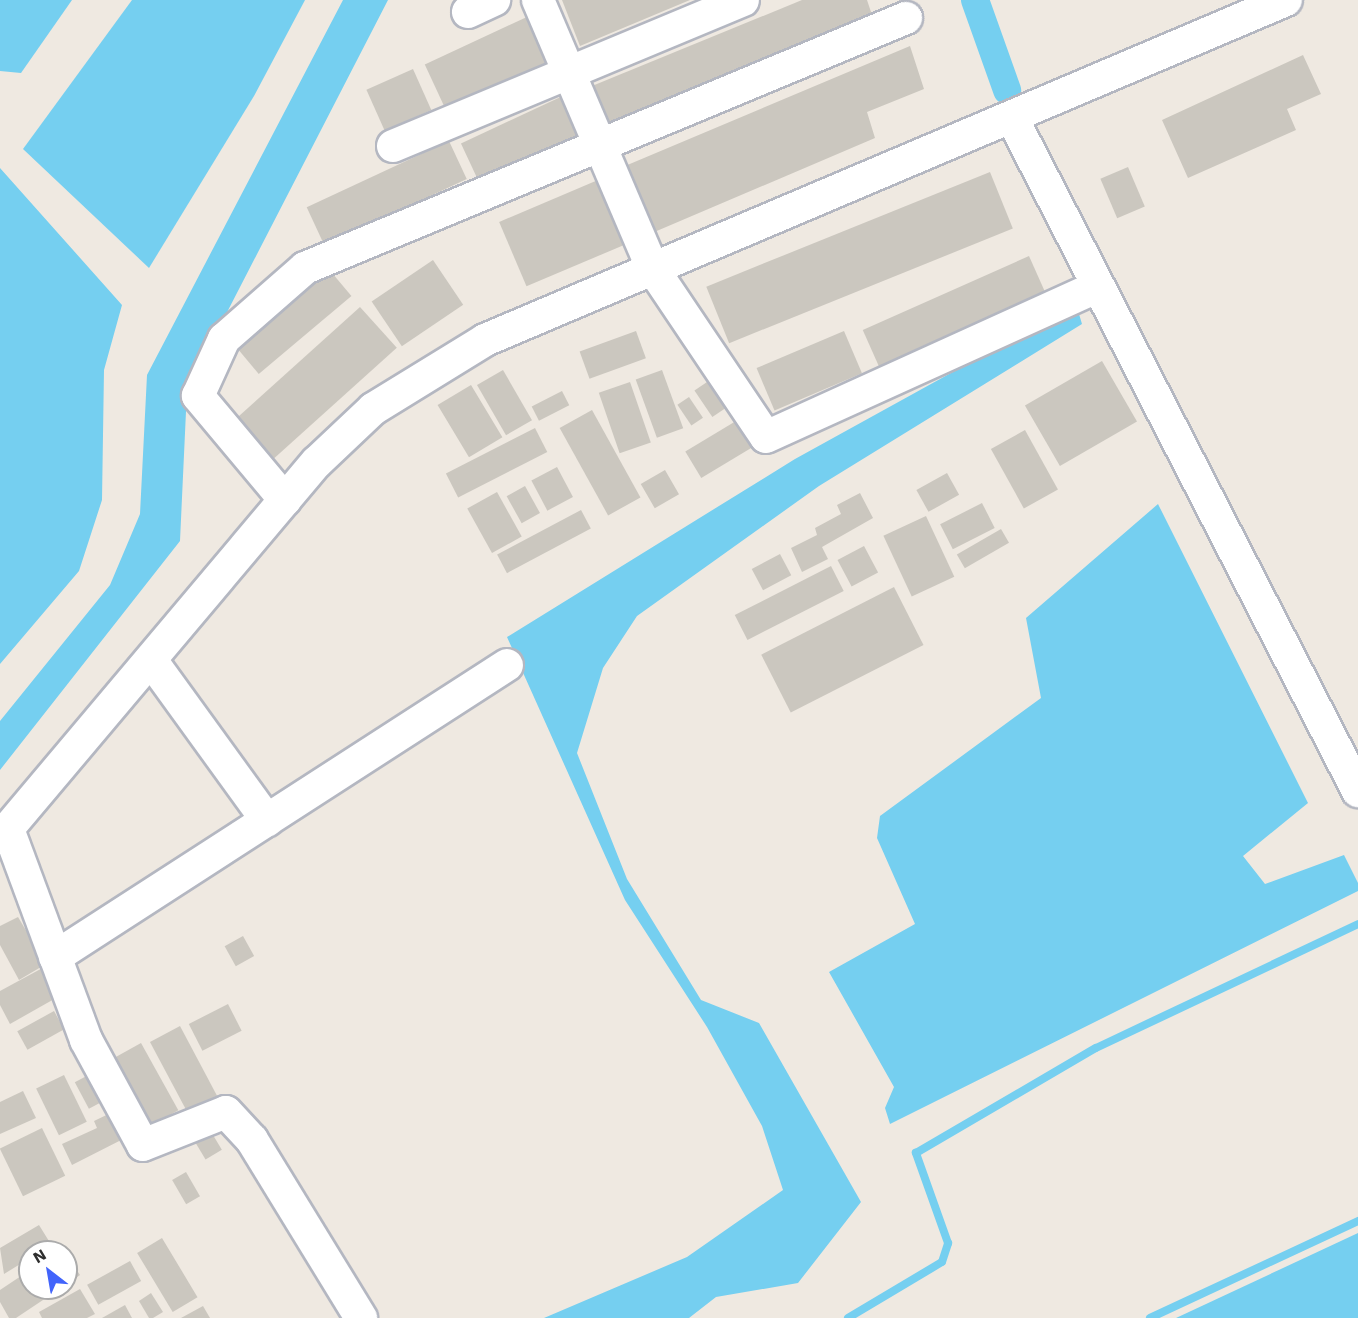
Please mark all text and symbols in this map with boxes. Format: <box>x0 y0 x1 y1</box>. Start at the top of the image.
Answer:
north arrow <box>18 1240 78 1300</box>
text: N <box>30 1245 49 1267</box>

